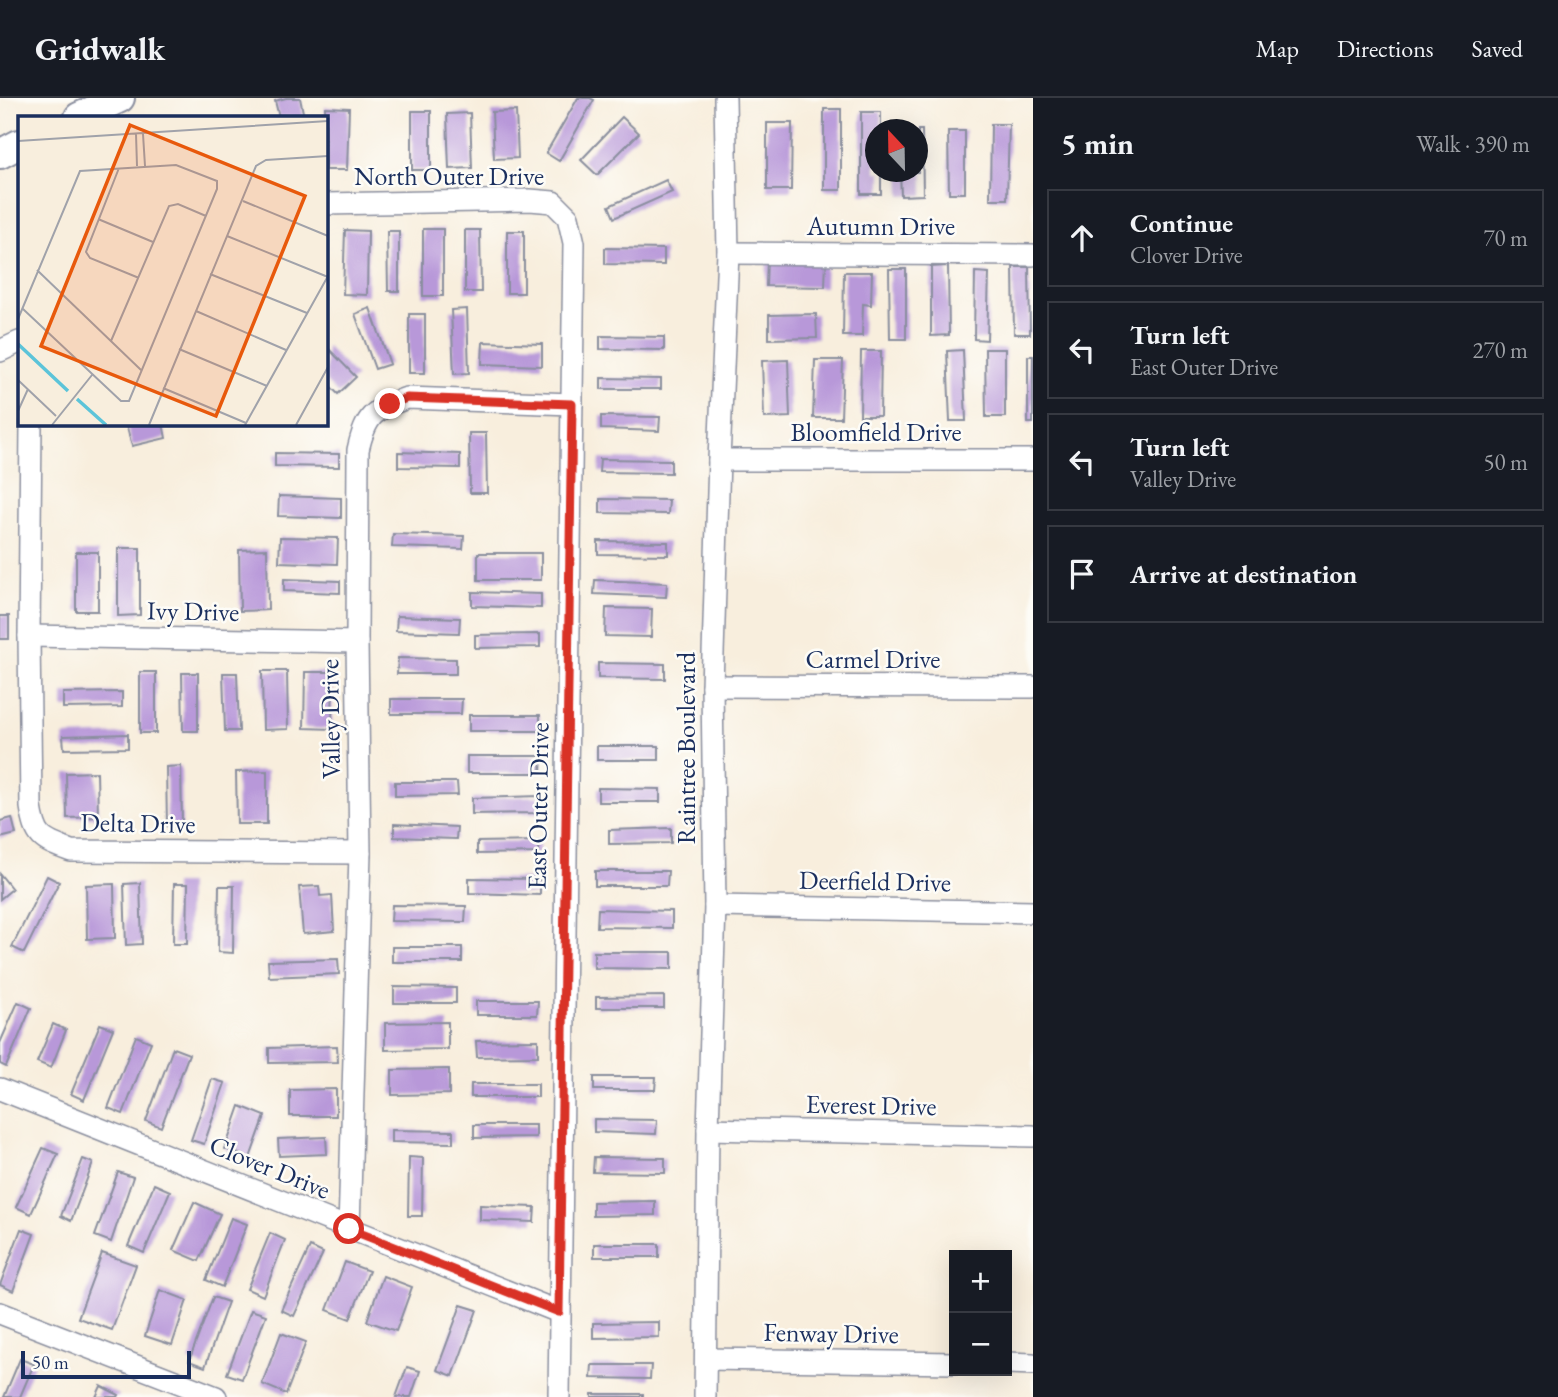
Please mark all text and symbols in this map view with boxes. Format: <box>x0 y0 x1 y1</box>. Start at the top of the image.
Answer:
text: Gridwalk <box>35 27 165 70</box>
text: Map <box>1256 33 1299 64</box>
text: Directions <box>1337 33 1434 64</box>
text: Saved <box>1472 33 1523 64</box>
inset map <box>18 116 327 425</box>
north arrow <box>865 119 928 182</box>
text: 5 min <box>1061 124 1134 163</box>
text: Walk · 390 m <box>1416 129 1530 159</box>
street label: North Outer Drive <box>354 159 544 193</box>
text: Continue <box>1130 206 1233 240</box>
street label: Autumn Drive <box>806 209 955 243</box>
icon: ahead <box>1063 219 1101 257</box>
text: 70 m <box>1483 223 1528 253</box>
text: Clover Drive <box>1130 240 1243 270</box>
text: Turn left <box>1130 318 1229 352</box>
icon: left <box>1063 331 1101 369</box>
text: 270 m <box>1472 335 1528 365</box>
text: East Outer Drive <box>1130 352 1278 382</box>
route end <box>374 388 405 419</box>
street label: Bloomfield Drive <box>790 415 962 449</box>
text: Turn left <box>1130 430 1229 464</box>
icon: left <box>1063 443 1101 481</box>
text: 50 m <box>1483 447 1528 477</box>
text: Valley Drive <box>1130 464 1236 494</box>
icon: arrive <box>1063 555 1101 593</box>
text: Arrive at destination <box>1130 557 1357 591</box>
street label: Ivy Drive <box>147 593 239 629</box>
street label: Carmel Drive <box>806 642 940 676</box>
street label: Raintree Boulevard <box>669 651 703 844</box>
street label: Valley Drive <box>312 659 348 779</box>
street label: East Outer Drive <box>520 722 556 890</box>
street label: Delta Drive <box>80 805 196 841</box>
street label: Deerfield Drive <box>799 863 951 899</box>
street label: Everest Drive <box>805 1087 937 1123</box>
street label: Clover Drive <box>205 1127 335 1207</box>
route start <box>333 1213 364 1244</box>
map controls <box>949 1250 1012 1376</box>
button: + <box>949 1250 1012 1313</box>
button: − <box>949 1313 1012 1376</box>
street label: Fenway Drive <box>763 1315 899 1351</box>
scale bar <box>21 1348 191 1380</box>
text: 50 m <box>32 1350 69 1375</box>

